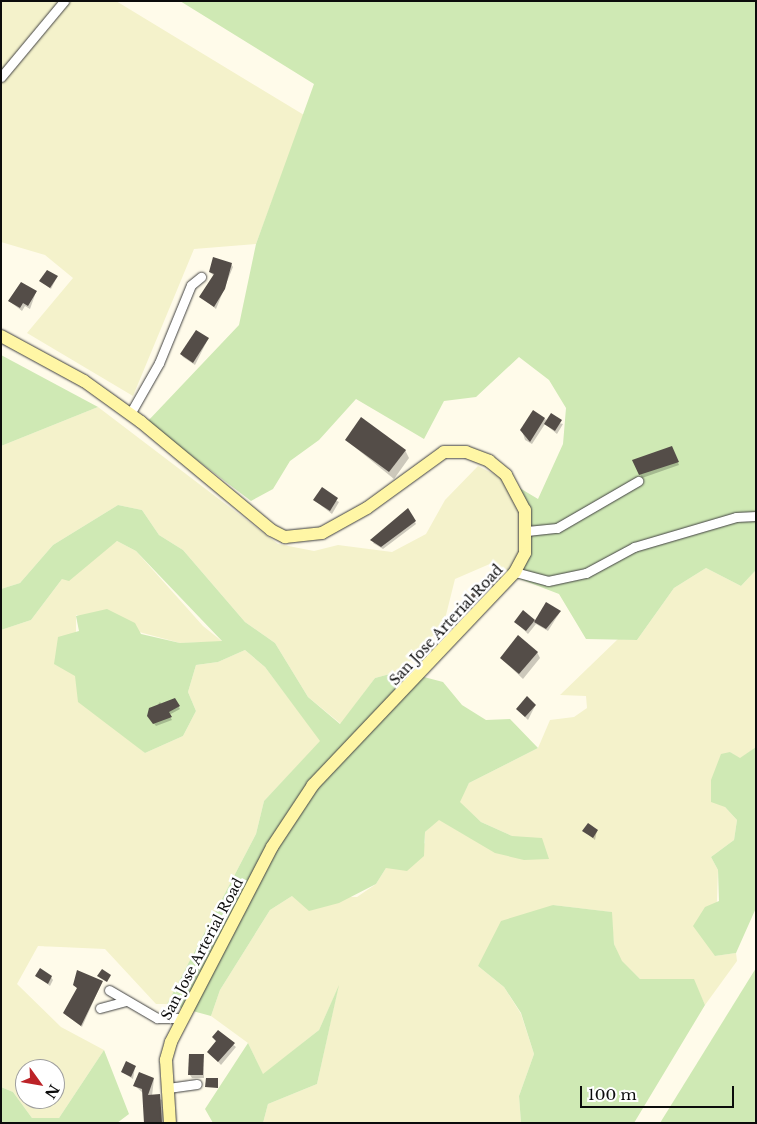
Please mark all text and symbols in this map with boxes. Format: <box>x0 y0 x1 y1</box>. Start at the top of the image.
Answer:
street label: San Jose Arterial Road <box>386 561 506 689</box>
street label: San Jose Arterial Road <box>157 875 247 1023</box>
north arrow <box>15 1059 65 1109</box>
scale bar <box>582 1076 736 1108</box>
text: N <box>41 1081 63 1102</box>
text: 100 m <box>588 1085 637 1104</box>

